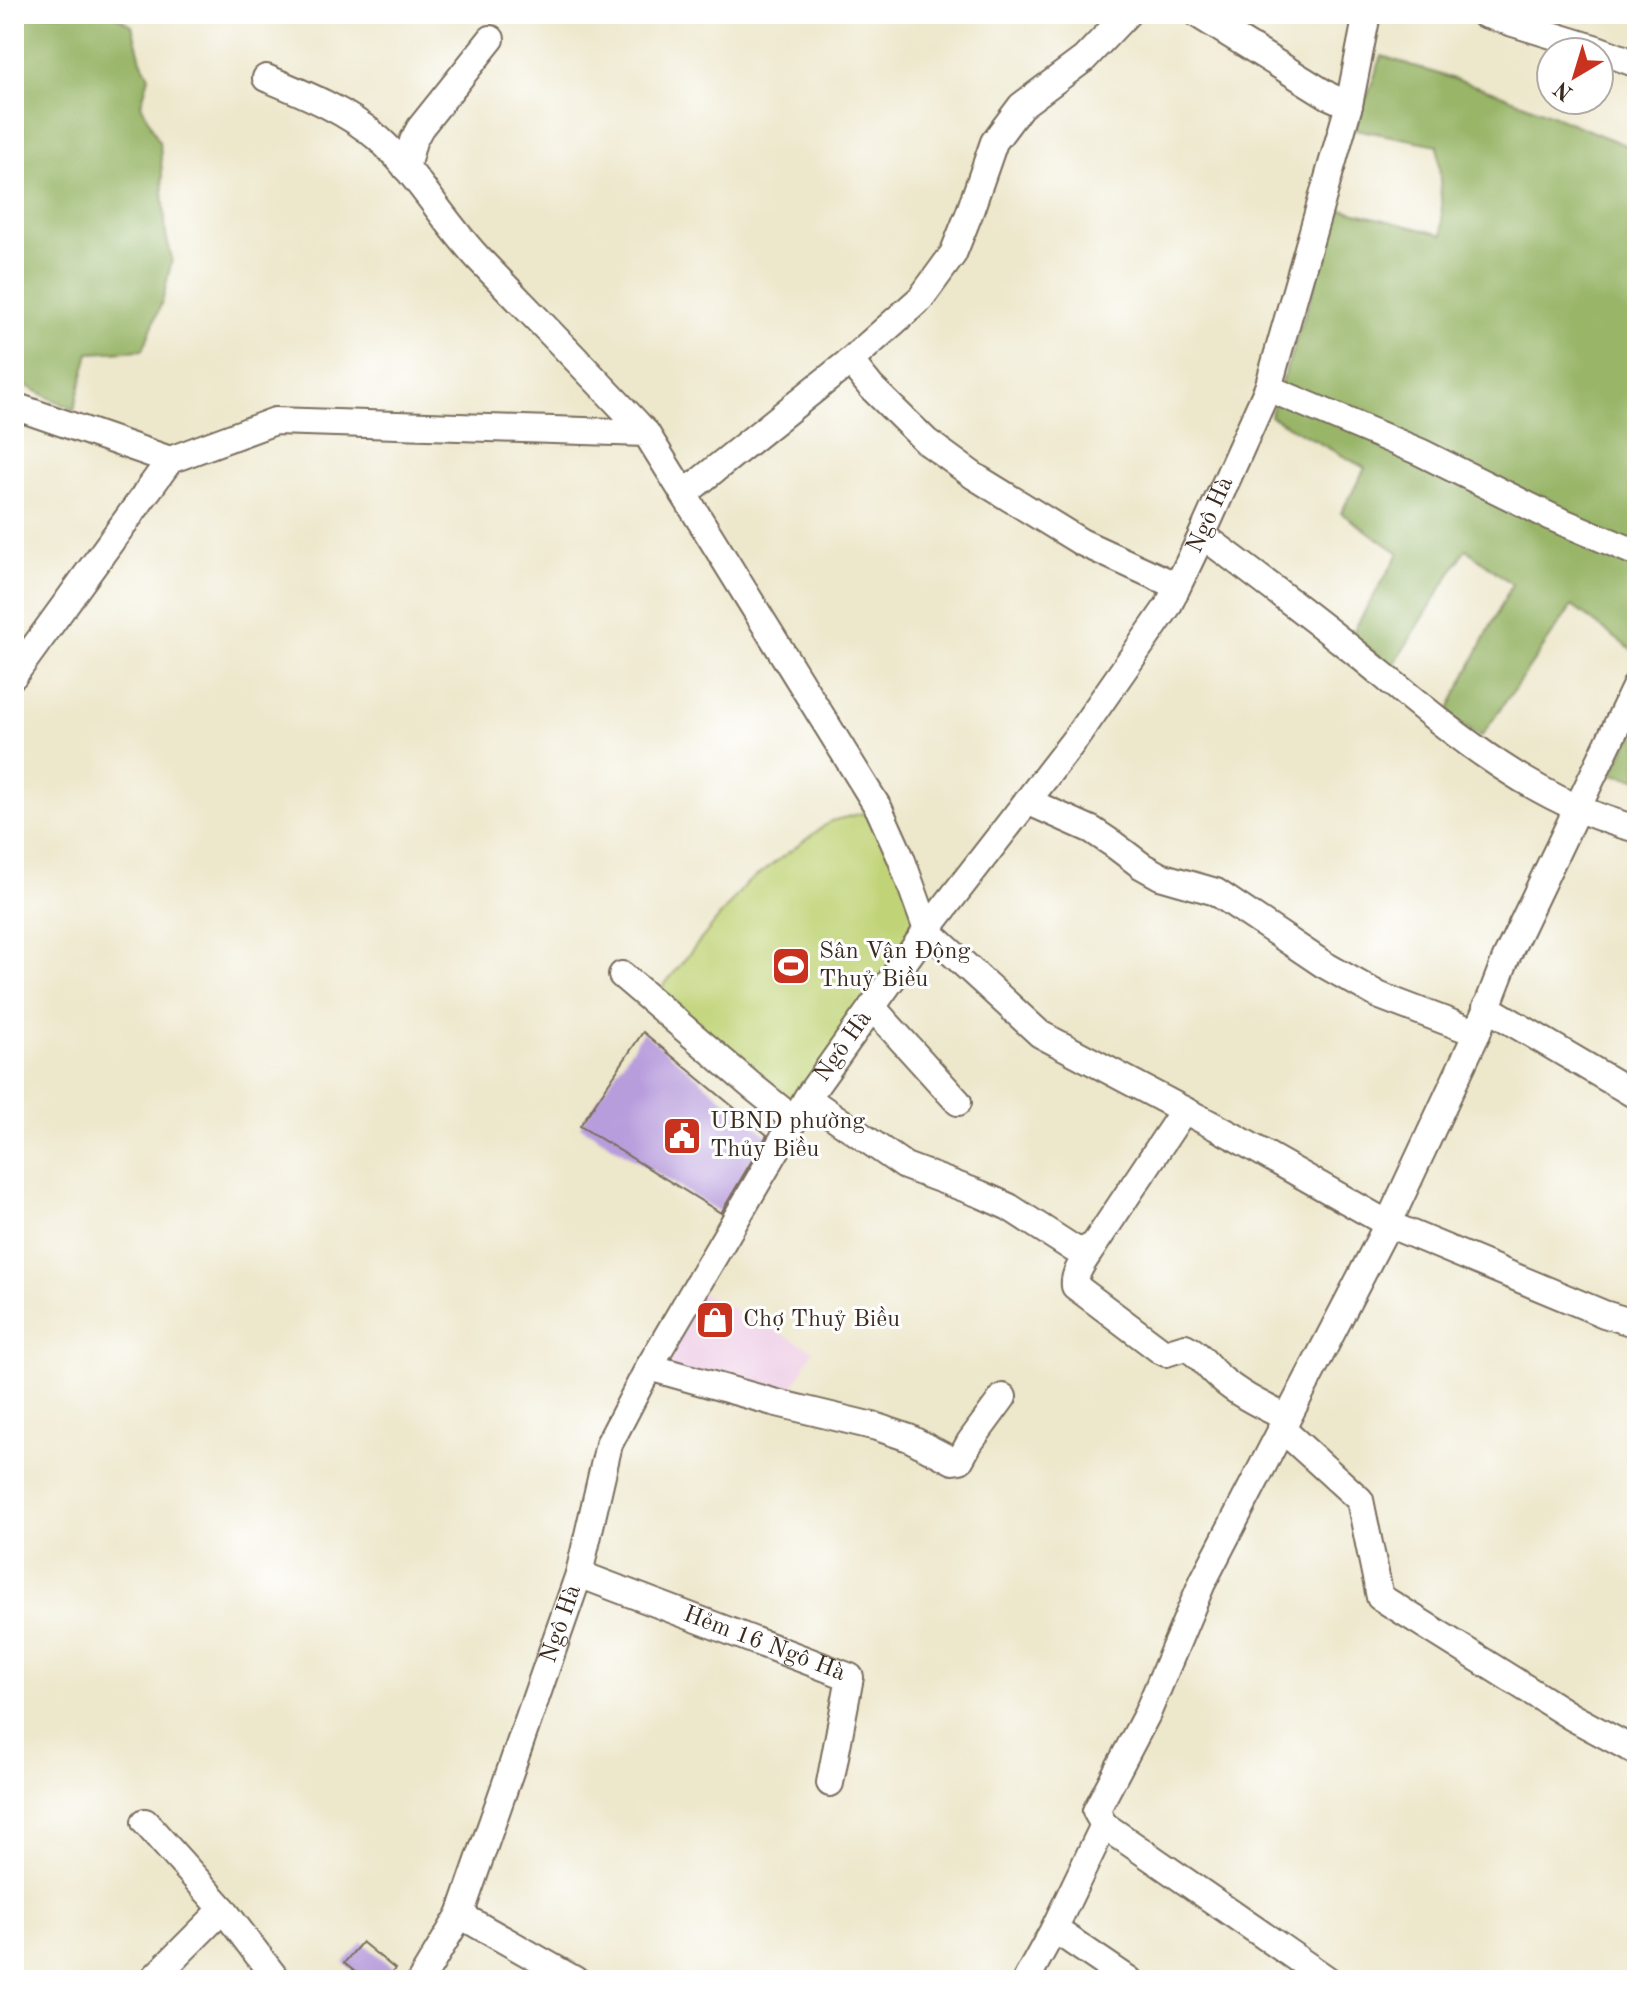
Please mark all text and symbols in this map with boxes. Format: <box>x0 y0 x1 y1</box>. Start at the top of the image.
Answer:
north arrow <box>1535 36 1615 116</box>
text: N <box>1550 76 1577 104</box>
street label: Ngô Hà <box>1183 473 1238 557</box>
place label: Sân Vận Động Thuỷ Biều <box>819 940 970 992</box>
sports icon: Sân Vận Động Thuỷ Biều <box>770 945 812 987</box>
street label: Ngô Hà <box>810 1007 877 1087</box>
place label: UBND phường Thủy Biều <box>710 1110 865 1162</box>
public building icon: UBND phường Thủy Biều <box>661 1115 703 1157</box>
shop icon: Chợ Thuỷ Biều <box>694 1299 736 1341</box>
place label: Chợ Thuỷ Biều <box>743 1306 900 1332</box>
street label: Ngô Hà <box>537 1582 586 1666</box>
street label: Hẻm 16 Ngô Hà <box>680 1603 849 1686</box>

